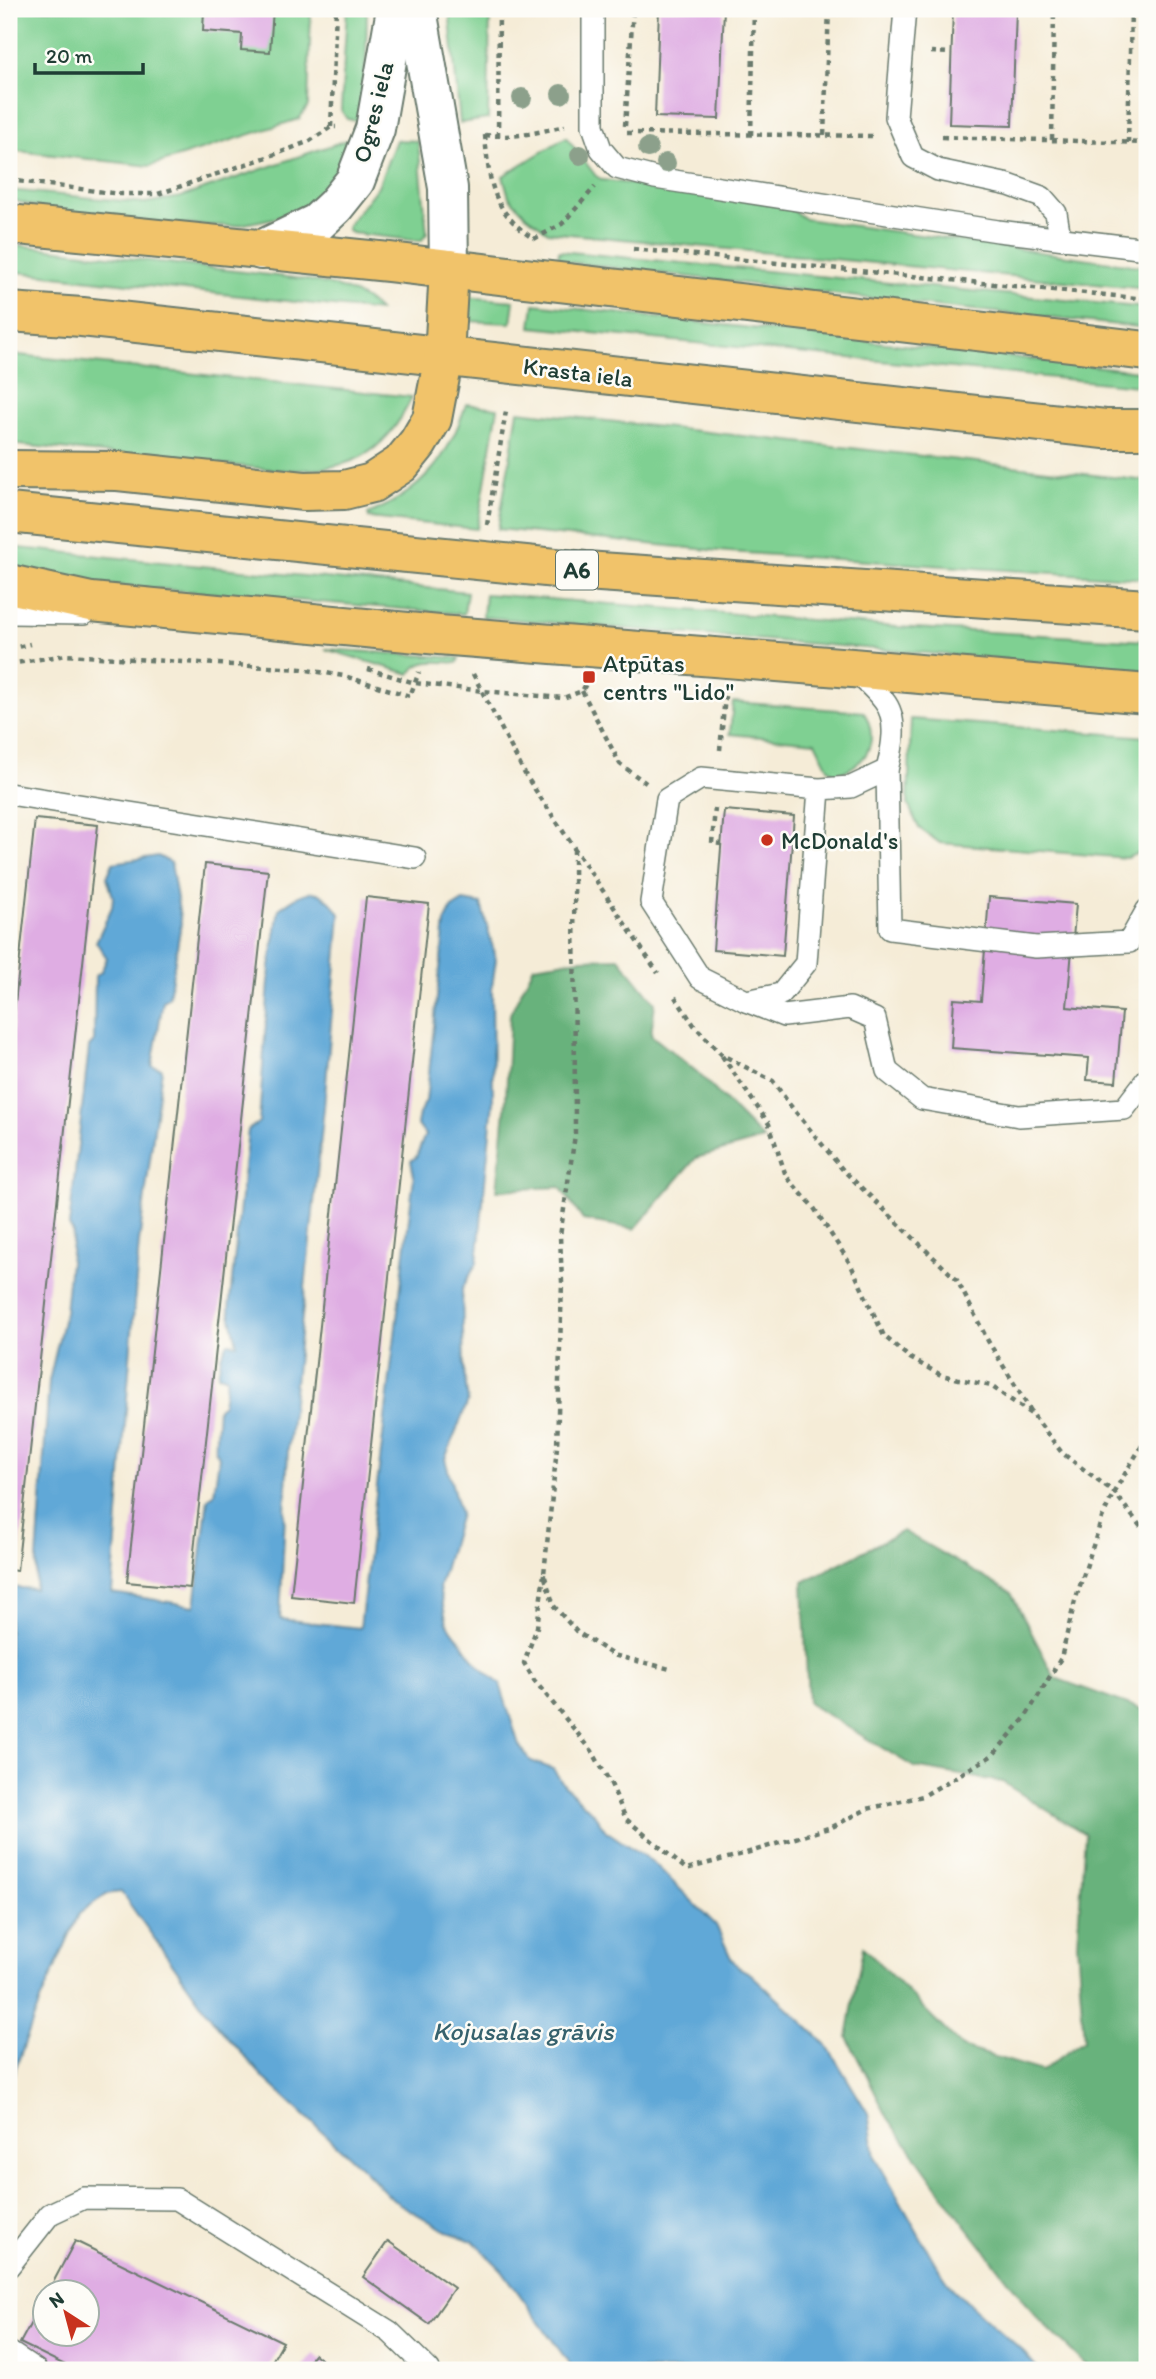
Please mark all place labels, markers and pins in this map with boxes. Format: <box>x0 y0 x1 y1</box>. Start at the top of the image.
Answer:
place label: Atpūtas centrs "Lido" <box>603 649 734 706</box>
marker: Atpūtas centrs "Lido" <box>581 669 597 685</box>
place label: McDonald's <box>781 826 898 855</box>
marker: McDonald's <box>759 832 775 848</box>

